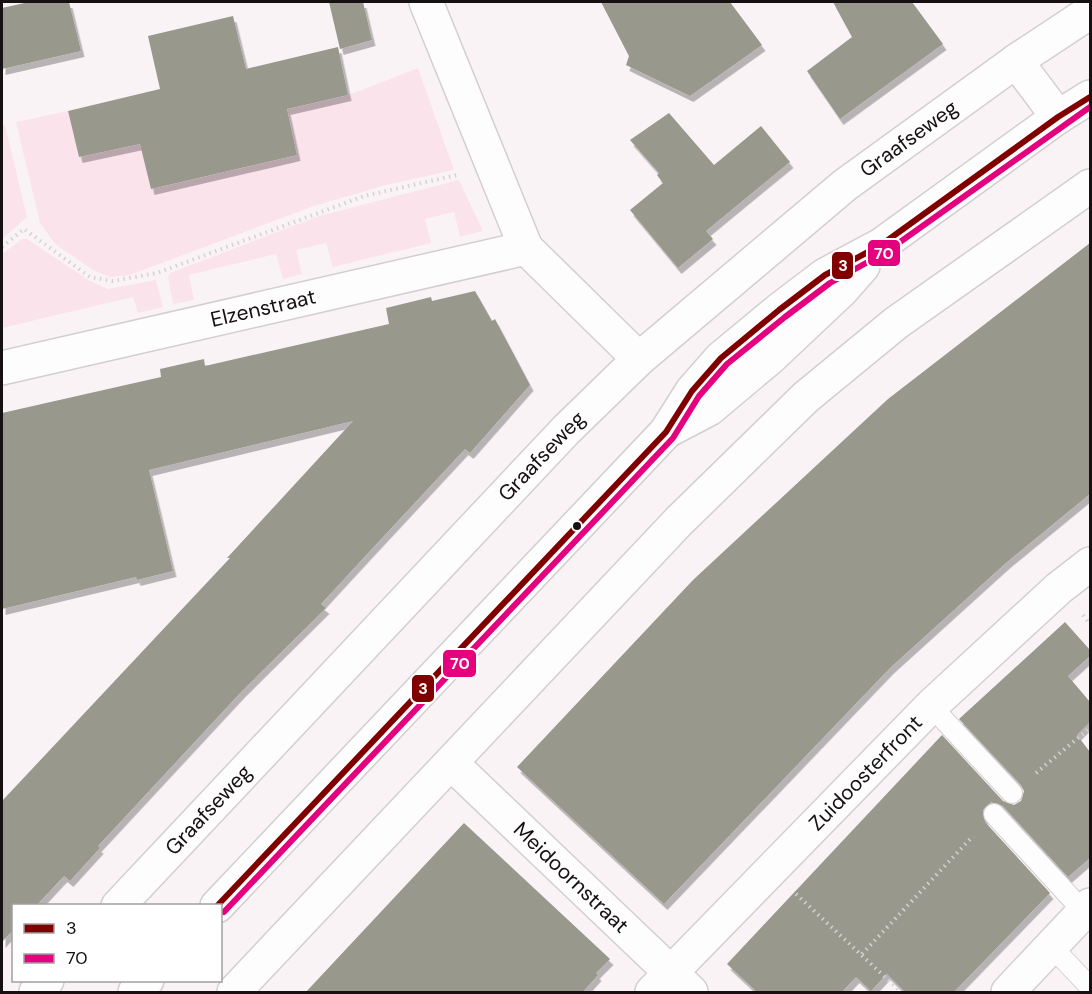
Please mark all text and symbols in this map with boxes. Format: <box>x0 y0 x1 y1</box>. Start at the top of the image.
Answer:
street label: Graafseweg <box>854 94 964 184</box>
line badge: 70 <box>867 239 901 267</box>
text: 70 <box>874 243 894 264</box>
line badge: 3 <box>831 251 854 280</box>
text: 3 <box>838 255 848 276</box>
street label: Elzenstraat <box>208 283 319 334</box>
street label: Graafseweg <box>492 405 591 507</box>
unlabelled marker <box>571 520 583 532</box>
line badge: 70 <box>442 649 477 678</box>
text: 70 <box>450 653 470 674</box>
line badge: 3 <box>411 674 435 703</box>
text: 3 <box>418 678 428 699</box>
street label: Zuidoosterfront <box>803 709 929 837</box>
street label: Graafseweg <box>159 758 258 861</box>
street label: Meidoornstraat <box>507 816 635 939</box>
legend <box>12 904 222 982</box>
text: 3 <box>66 916 77 940</box>
text: 70 <box>66 946 88 970</box>

